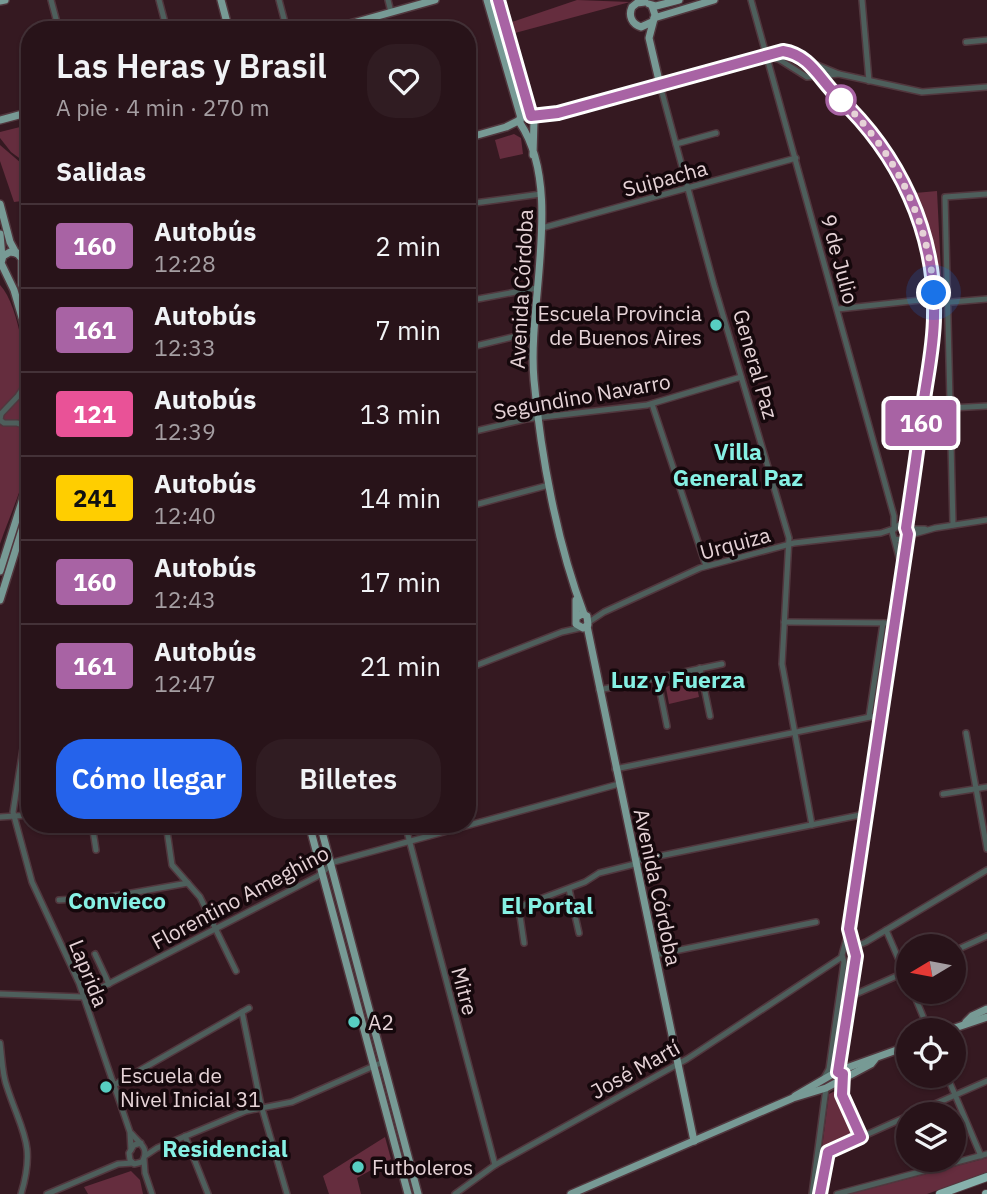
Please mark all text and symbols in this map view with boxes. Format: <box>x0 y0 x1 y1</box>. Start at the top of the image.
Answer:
text: Las Heras y Brasil <box>56 44 327 87</box>
button: heart <box>367 44 441 118</box>
unlabelled marker <box>826 85 856 115</box>
text: A pie · 4 min · 270 m <box>56 92 270 122</box>
street label: Suipacha <box>620 153 710 203</box>
text: Salidas <box>56 154 146 188</box>
street label: Avenida Córdoba <box>503 208 539 370</box>
street label: 9 de Julio <box>815 211 865 307</box>
text: Autobús <box>154 214 256 248</box>
text: 2 min <box>375 229 441 263</box>
text: 160 <box>73 230 116 262</box>
text: 12:28 <box>154 248 216 278</box>
your location <box>916 275 951 310</box>
text: Autobús <box>154 298 256 332</box>
place label: Escuela Provincia de Buenos Aires <box>537 299 702 351</box>
street label: General Paz <box>727 306 785 422</box>
text: 7 min <box>375 313 441 347</box>
text: 161 <box>73 314 116 346</box>
marker: Escuela Provincia de Buenos Aires <box>708 317 724 333</box>
text: 12:33 <box>154 332 216 362</box>
street label: Segundino Navarro <box>491 367 673 425</box>
text: Autobús <box>154 382 256 416</box>
text: 13 min <box>360 397 441 431</box>
text: 121 <box>73 398 116 430</box>
line badge: 160 <box>881 400 961 446</box>
text: 160 <box>899 407 943 439</box>
text: 12:39 <box>154 416 216 446</box>
district label: Villa General Paz <box>673 436 803 492</box>
text: Autobús <box>154 466 256 500</box>
text: 14 min <box>360 481 441 515</box>
text: 241 <box>73 482 116 514</box>
text: 12:40 <box>154 500 216 530</box>
street label: Urquiza <box>697 520 773 566</box>
text: Autobús <box>154 550 256 584</box>
text: 17 min <box>360 565 441 599</box>
text: 160 <box>73 566 116 598</box>
text: 12:43 <box>154 584 216 614</box>
text: Autobús <box>154 634 256 668</box>
text: 21 min <box>360 649 441 683</box>
text: 161 <box>73 650 116 682</box>
district label: Luz y Fuerza <box>611 664 745 694</box>
text: 12:47 <box>154 668 216 698</box>
button: Cómo llegar <box>56 739 242 819</box>
button: Billetes <box>256 739 441 819</box>
street label: Avenida Córdoba <box>628 806 688 968</box>
street label: Florentino Ameghino <box>147 838 333 956</box>
district label: Convieco <box>68 885 166 915</box>
district label: El Portal <box>501 890 593 920</box>
north arrow <box>896 934 966 1004</box>
map controls <box>896 934 966 1172</box>
street label: Laprida <box>63 935 115 1011</box>
street label: Mitre <box>445 964 485 1018</box>
place label: A2 <box>368 1008 394 1036</box>
marker: A2 <box>346 1014 362 1030</box>
button: locate <box>896 1018 966 1088</box>
street label: José Martí <box>585 1033 685 1105</box>
place label: Escuela de Nivel Inicial 31 <box>120 1061 261 1113</box>
marker: Escuela de Nivel Inicial 31 <box>98 1079 114 1095</box>
button: layers <box>896 1102 966 1172</box>
district label: Residencial <box>162 1133 288 1163</box>
place label: Futboleros <box>372 1153 473 1181</box>
marker: Futboleros <box>350 1159 366 1175</box>

